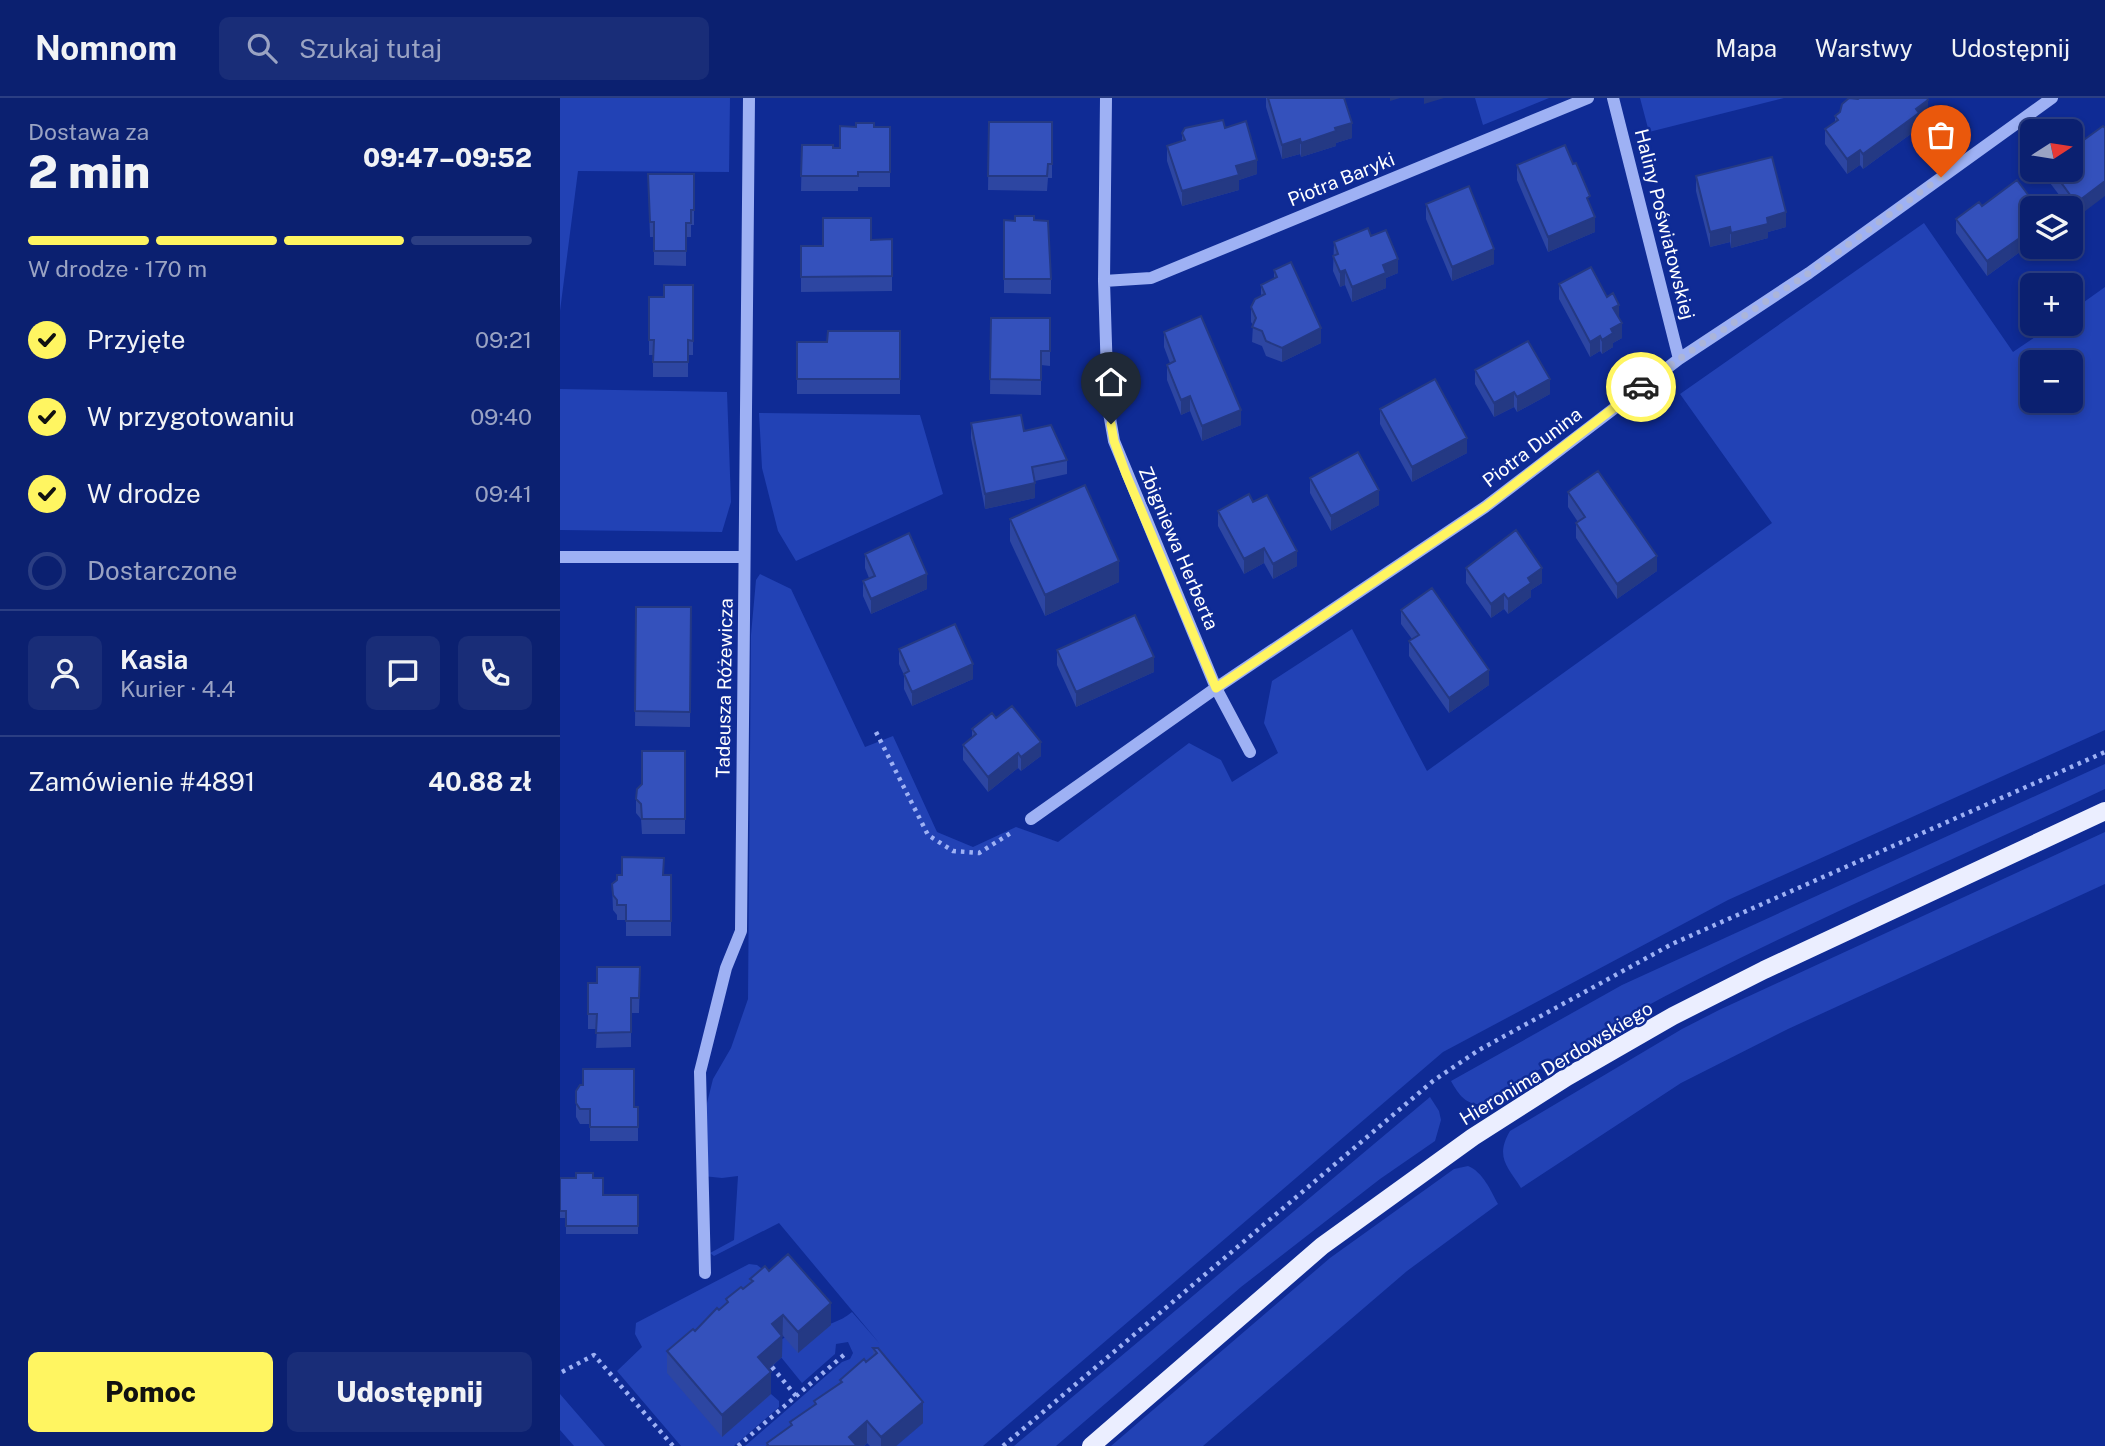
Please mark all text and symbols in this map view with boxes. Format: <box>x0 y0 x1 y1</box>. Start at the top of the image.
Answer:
search box <box>219 17 709 80</box>
text: Nomnom <box>35 29 177 67</box>
icon: search <box>243 29 281 67</box>
text: Szukaj tutaj <box>299 33 442 64</box>
text: Mapa <box>1715 34 1777 62</box>
text: Warstwy <box>1815 34 1913 62</box>
text: Udostępnij <box>1951 34 2070 62</box>
pin <box>1911 105 1971 177</box>
icon: bag <box>1922 116 1960 154</box>
text: Dostawa za <box>28 118 149 145</box>
north arrow <box>2020 119 2082 182</box>
map controls <box>2020 119 2083 413</box>
street label: Haliny Poświatowskiej <box>1631 126 1699 322</box>
text: 09:47–09:52 <box>363 142 532 173</box>
text: 2 min <box>28 144 150 198</box>
street label: Piotra Baryki <box>1284 148 1398 210</box>
button: layers <box>2020 196 2083 259</box>
text: W drodze · 170 m <box>28 255 207 282</box>
button: + <box>2020 273 2083 336</box>
icon: check <box>28 321 66 359</box>
text: Przyjęte <box>87 324 186 355</box>
text: 09:21 <box>475 326 532 353</box>
button: − <box>2020 350 2083 413</box>
pin <box>1081 352 1141 424</box>
courier <box>1606 352 1676 422</box>
icon: home <box>1092 363 1130 401</box>
icon: car <box>1622 368 1660 406</box>
icon: check <box>28 398 66 436</box>
text: W przygotowaniu <box>87 401 295 432</box>
text: 09:40 <box>470 403 532 430</box>
street label: Piotra Dunina <box>1478 403 1586 491</box>
street label: Zbigniewa Herberta <box>1135 463 1223 633</box>
icon: check <box>28 475 66 513</box>
text: W drodze <box>87 478 201 509</box>
text: 09:41 <box>475 480 532 507</box>
text: Dostarczone <box>87 555 238 586</box>
street label: Tadeusza Różewicza <box>711 598 737 778</box>
button: person <box>28 636 102 710</box>
button: chat <box>366 636 440 710</box>
button: phone <box>458 636 532 710</box>
text: Kasia <box>120 644 188 675</box>
text: Kurier · 4.4 <box>120 675 235 702</box>
text: Zamówienie #4891 <box>28 766 255 797</box>
text: 40.88 zł <box>428 766 532 797</box>
street label: Hieronima Derdowskiego <box>1456 997 1656 1129</box>
button: Pomoc <box>28 1352 273 1432</box>
button: Udostępnij <box>287 1352 532 1432</box>

